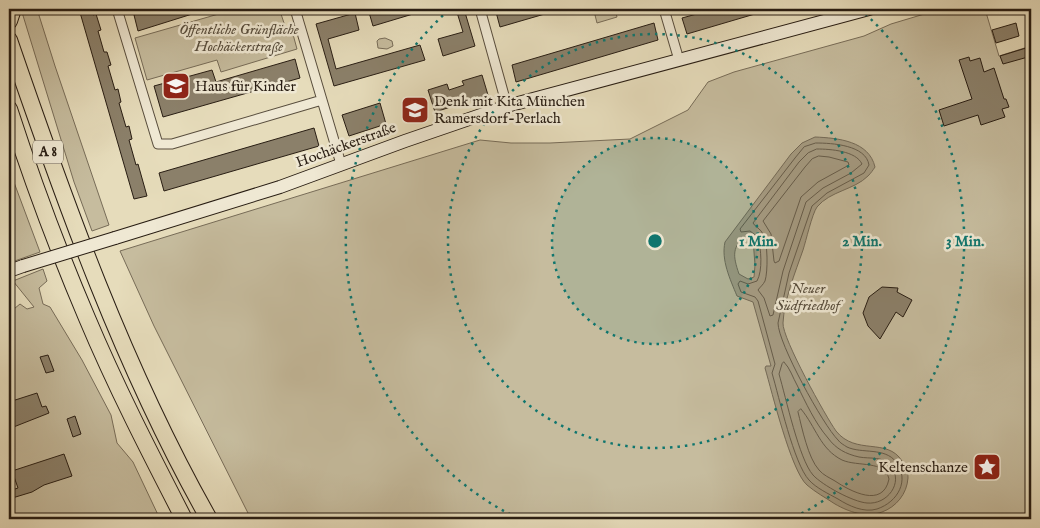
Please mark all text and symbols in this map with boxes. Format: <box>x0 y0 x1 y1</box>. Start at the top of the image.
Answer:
park label: Öffentliche Grünfläche Hochäckerstraße <box>179 20 299 56</box>
school or university icon: Haus für Kinder <box>161 71 191 101</box>
place label: Haus für Kinder <box>195 77 296 96</box>
place label: Denk mit Kita München Ramersdorf-Perlach <box>434 92 585 128</box>
school or university icon: Denk mit Kita München Ramersdorf-Perlach <box>400 95 430 125</box>
street label: Hochäckerstraße <box>293 118 399 172</box>
road number: A 8 <box>33 140 63 163</box>
centre of rings <box>646 232 664 250</box>
text: 1 Min. <box>739 232 777 251</box>
text: 2 Min. <box>842 232 882 251</box>
text: 3 Min. <box>946 232 984 251</box>
park label: Neuer Südfriedhof <box>776 279 843 315</box>
place icon: Keltenschanze <box>972 452 1002 482</box>
place label: Keltenschanze <box>878 458 968 477</box>

